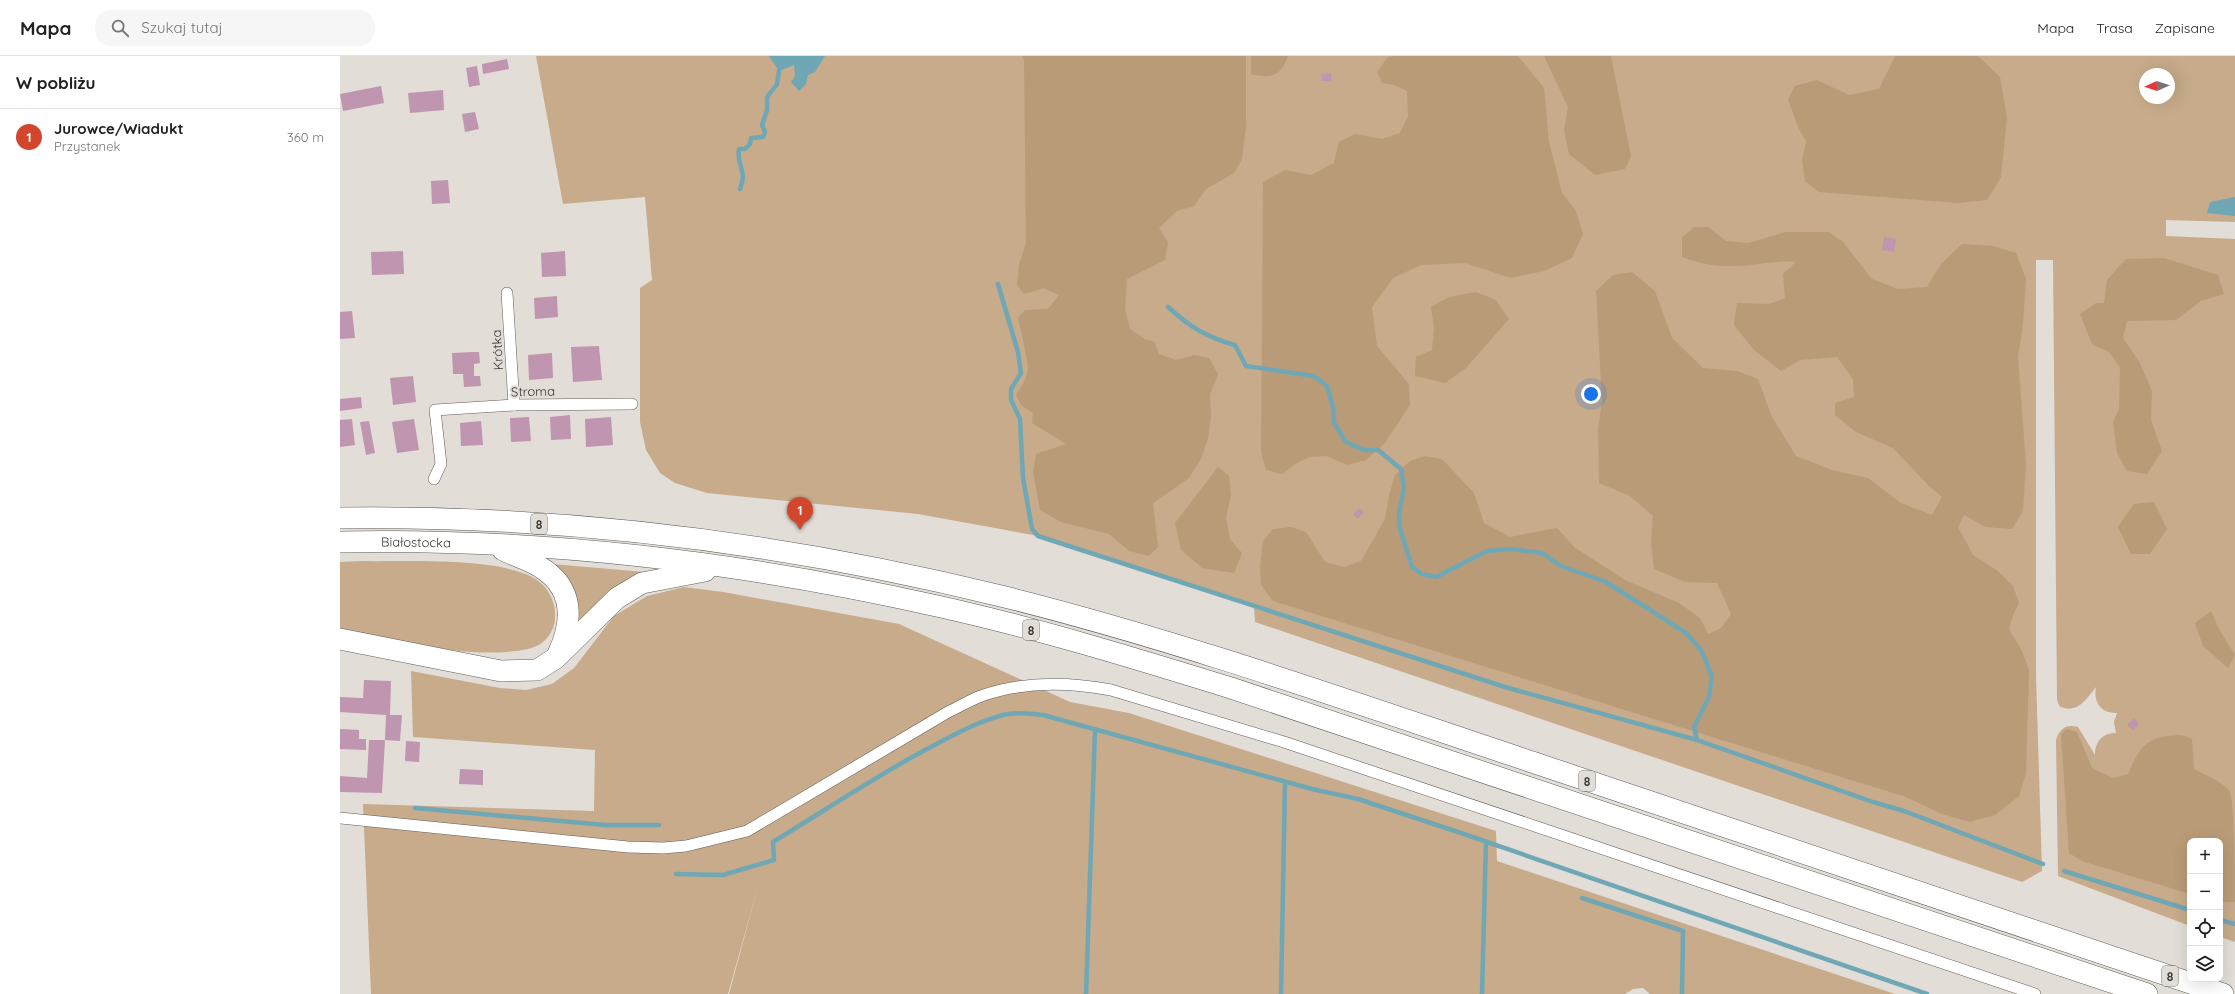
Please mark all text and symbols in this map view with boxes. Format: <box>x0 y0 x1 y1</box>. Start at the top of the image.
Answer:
search box <box>95 10 375 46</box>
text: Mapa <box>20 16 71 40</box>
icon: search <box>109 17 131 39</box>
text: Szukaj tutaj <box>141 18 223 37</box>
text: Mapa <box>2037 19 2074 37</box>
text: Trasa <box>2096 19 2133 37</box>
text: Zapisane <box>2155 19 2215 37</box>
north arrow <box>2139 68 2175 104</box>
text: W pobliżu <box>16 72 96 93</box>
text: Jurowce/Wiadukt <box>54 119 184 138</box>
text: 1 <box>26 129 32 145</box>
text: 360 m <box>287 129 324 145</box>
text: Przystanek <box>54 138 120 154</box>
street label: Krótka <box>488 329 506 371</box>
street label: Stroma <box>511 383 555 399</box>
your location <box>1581 384 1601 404</box>
pin: 1 <box>787 497 813 530</box>
road number: 8 <box>531 514 547 534</box>
street label: Białostocka <box>381 534 451 551</box>
road number: 8 <box>1023 620 1039 640</box>
road number: 8 <box>1579 771 1595 791</box>
map controls <box>2187 838 2223 982</box>
button: + <box>2187 838 2223 874</box>
button: − <box>2187 874 2223 910</box>
button: locate <box>2187 910 2223 946</box>
button: layers <box>2187 946 2223 982</box>
road number: 8 <box>2162 966 2178 986</box>

